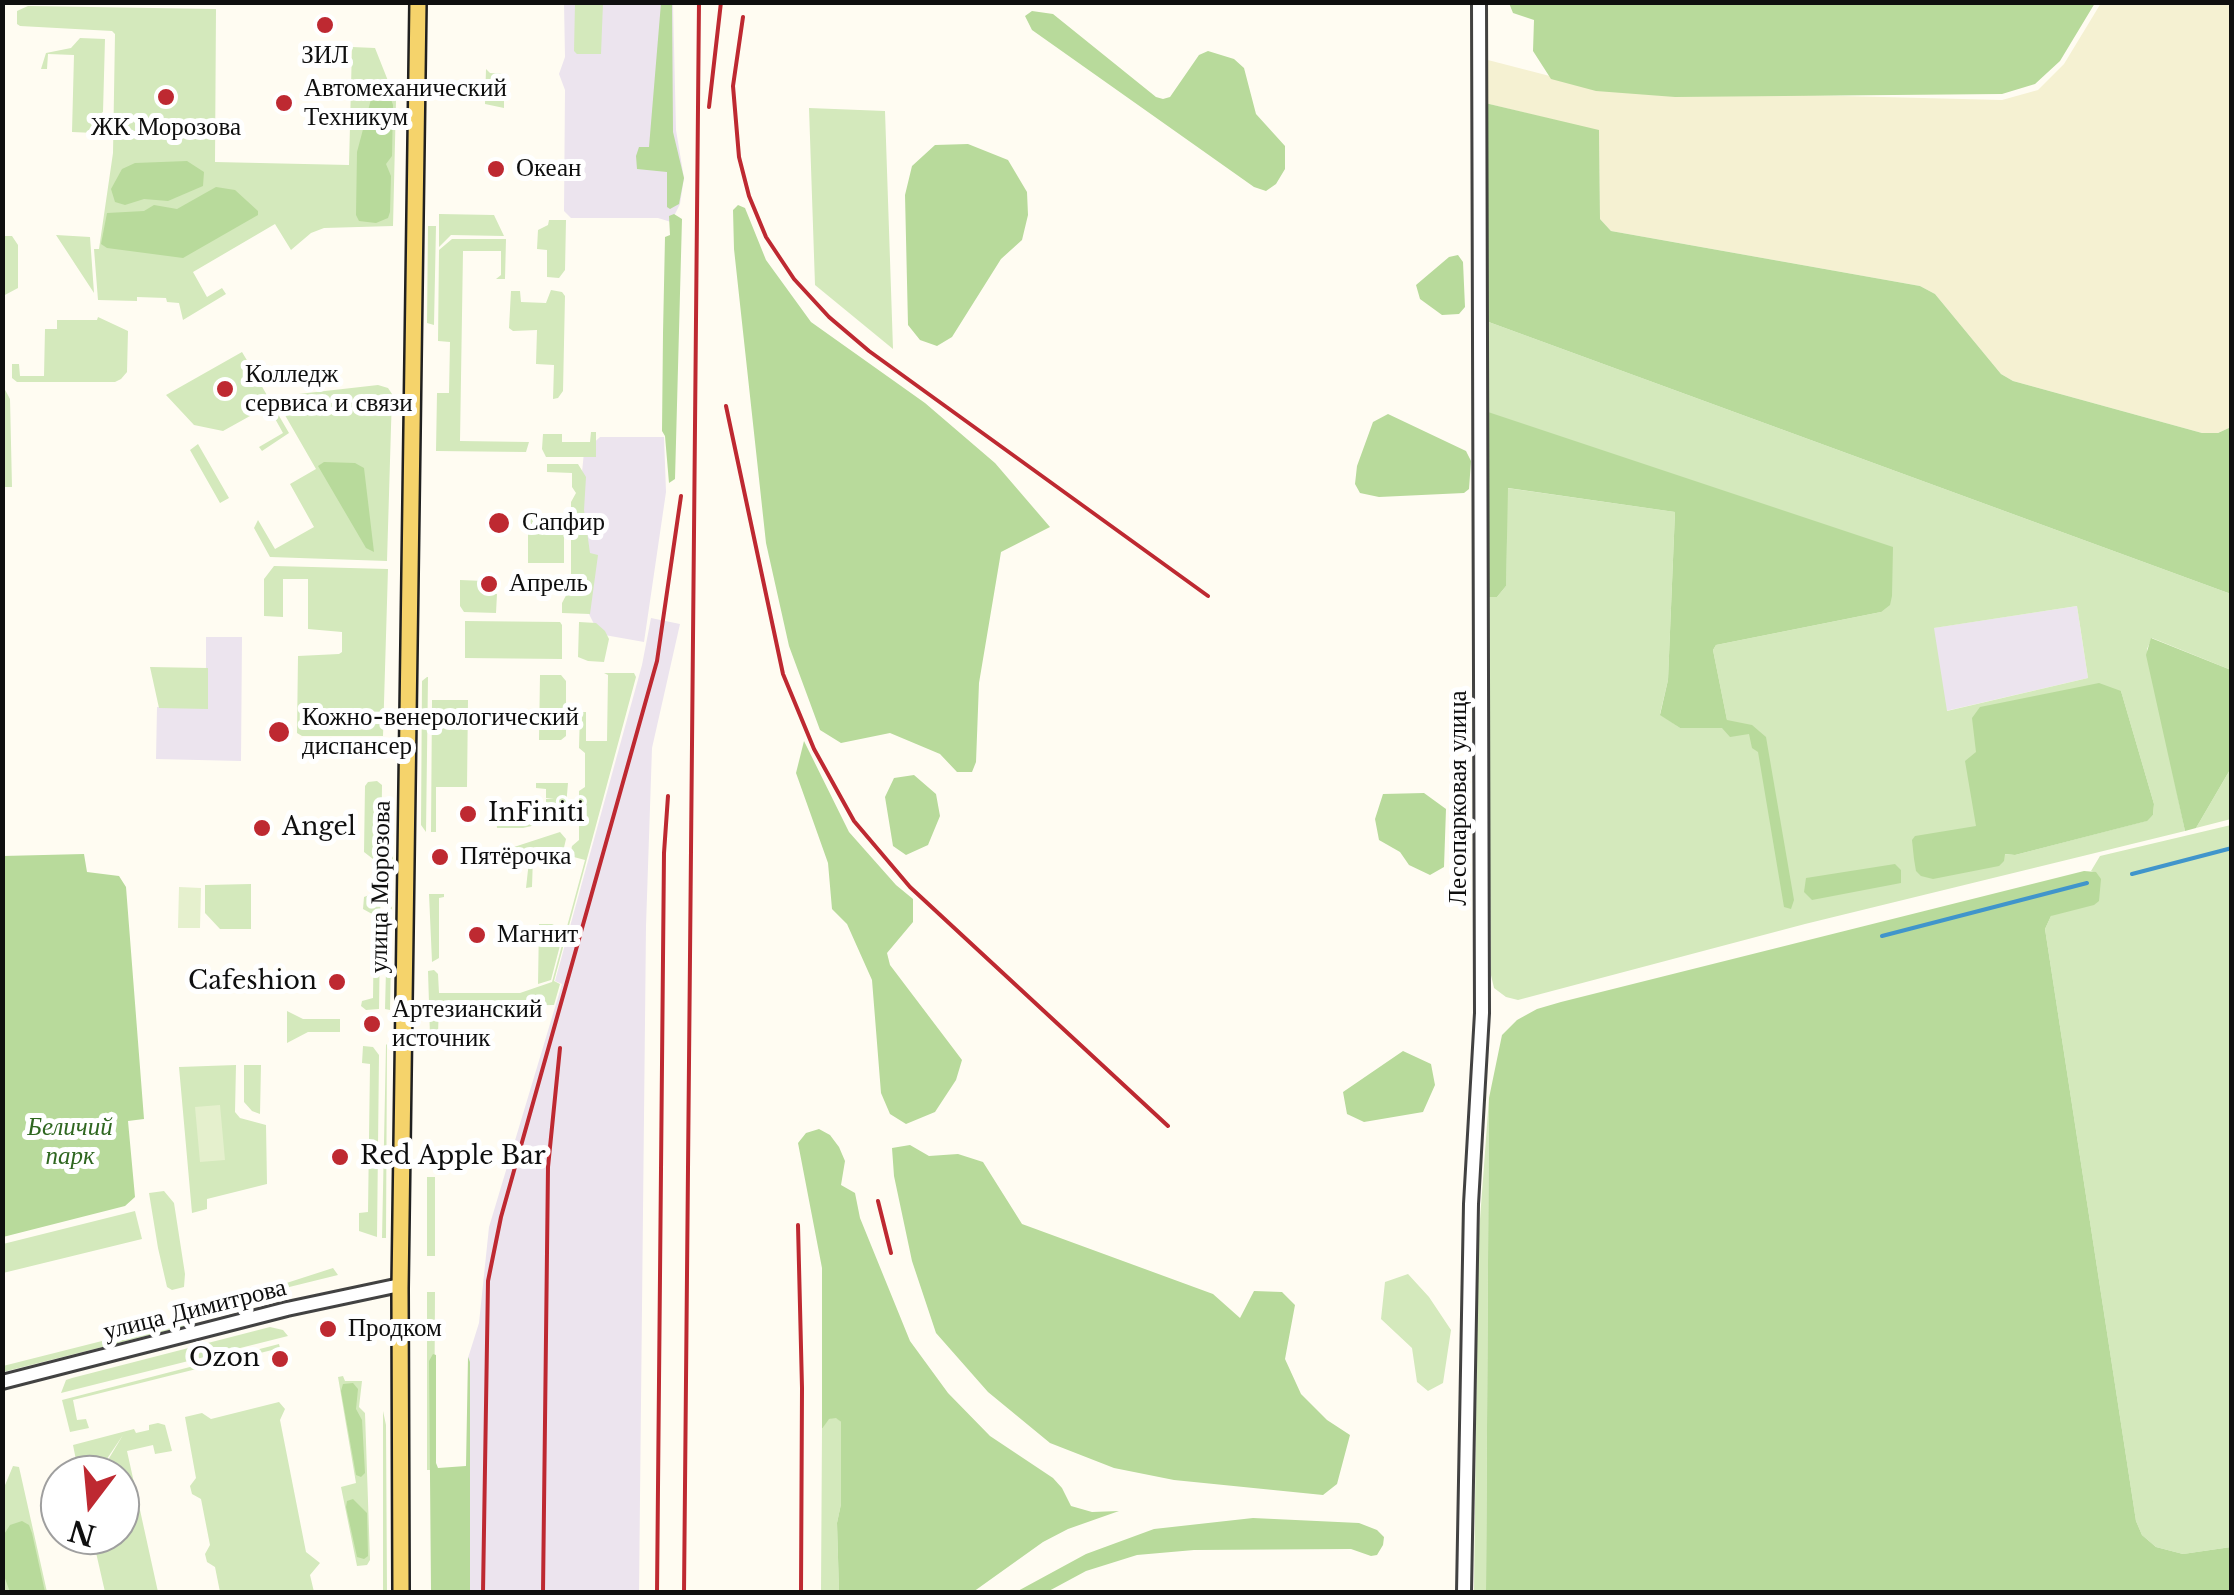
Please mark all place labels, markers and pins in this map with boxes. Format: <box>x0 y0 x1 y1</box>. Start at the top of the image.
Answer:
marker: ЗИЛ <box>314 14 336 36</box>
place label: ЗИЛ <box>301 41 349 71</box>
place label: Автомеханический Техникум <box>304 74 507 133</box>
marker: ЖК Морозова <box>155 86 177 108</box>
marker: Автомеханический Техникум <box>273 92 295 114</box>
place label: ЖК Морозова <box>91 113 241 143</box>
place label: Океан <box>516 154 581 184</box>
marker: Океан <box>485 158 507 180</box>
place label: Колледж сервиса и связи <box>245 360 413 419</box>
marker: Колледж сервиса и связи <box>214 378 236 400</box>
place label: Сапфир <box>522 508 605 538</box>
marker: Сапфир <box>486 510 512 536</box>
place label: Апрель <box>509 569 588 599</box>
marker: Апрель <box>478 573 500 595</box>
place label: Кожно-венерологический диспансер <box>302 703 579 762</box>
marker: Кожно-венерологический диспансер <box>266 719 292 745</box>
place label: InFiniti <box>488 799 585 829</box>
marker: InFiniti <box>457 803 479 825</box>
place label: Angel <box>282 813 356 843</box>
marker: Angel <box>251 817 273 839</box>
place label: Пятёрочка <box>460 842 571 872</box>
marker: Пятёрочка <box>429 846 451 868</box>
place label: Магнит <box>497 920 578 950</box>
marker: Магнит <box>466 924 488 946</box>
place label: Cafeshion <box>188 967 317 997</box>
marker: Cafeshion <box>326 971 348 993</box>
place label: Артезианский источник <box>392 995 542 1054</box>
marker: Артезианский источник <box>361 1013 383 1035</box>
place label: Red Apple Bar <box>360 1142 546 1172</box>
marker: Red Apple Bar <box>329 1146 351 1168</box>
place label: Продком <box>348 1314 442 1344</box>
marker: Продком <box>317 1318 339 1340</box>
place label: Ozon <box>189 1344 260 1374</box>
marker: Ozon <box>269 1348 291 1370</box>

